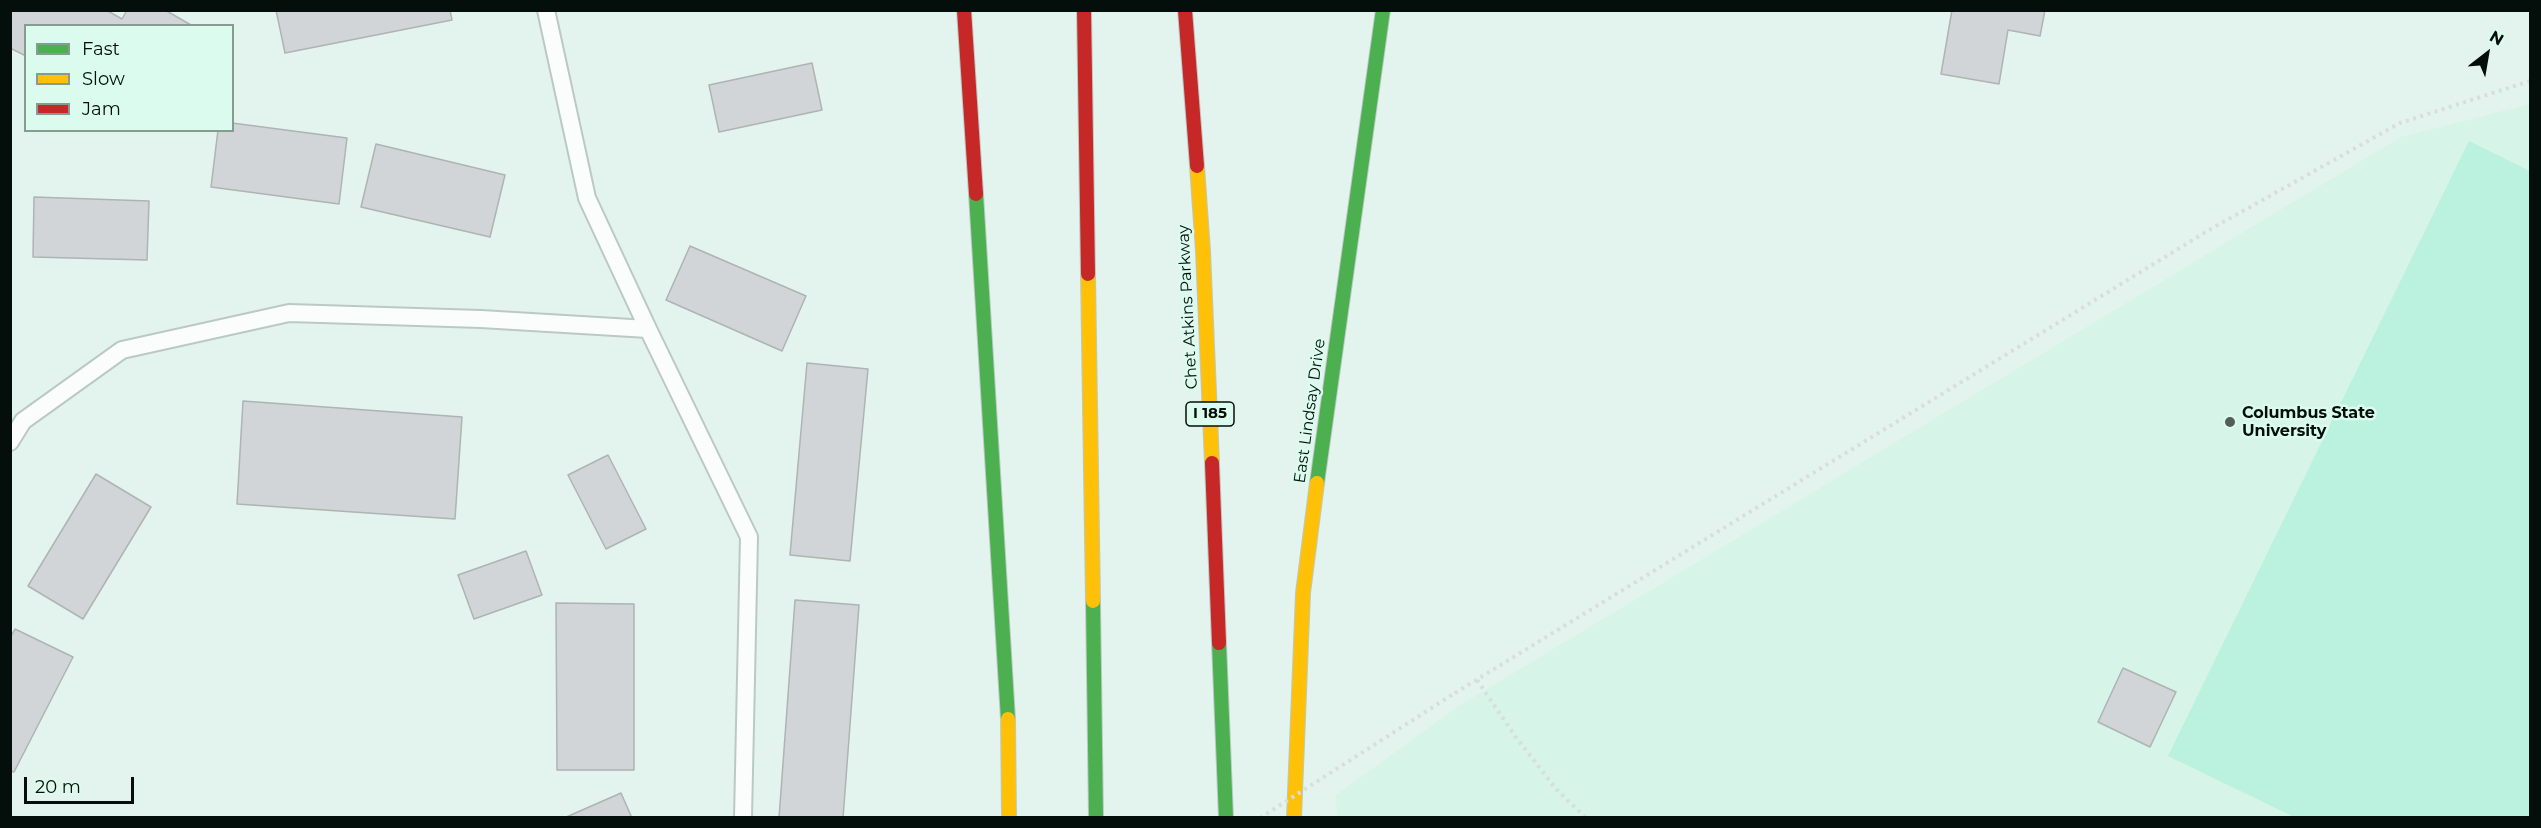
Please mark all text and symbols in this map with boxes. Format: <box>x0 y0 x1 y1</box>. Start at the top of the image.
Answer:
legend <box>24 24 234 132</box>
north arrow <box>2457 24 2517 84</box>
text: N <box>2486 27 2507 50</box>
text: Fast <box>82 38 120 60</box>
text: Slow <box>82 68 125 90</box>
text: Jam <box>82 98 121 120</box>
street label: Chet Atkins Parkway <box>1174 224 1202 390</box>
street label: East Lindsay Drive <box>1290 338 1330 484</box>
road number: I 185 <box>1186 402 1234 426</box>
place label: Columbus State University <box>2242 403 2375 441</box>
marker: Columbus State University <box>2223 415 2237 429</box>
scale bar <box>27 765 136 803</box>
text: 20 m <box>35 776 81 798</box>

